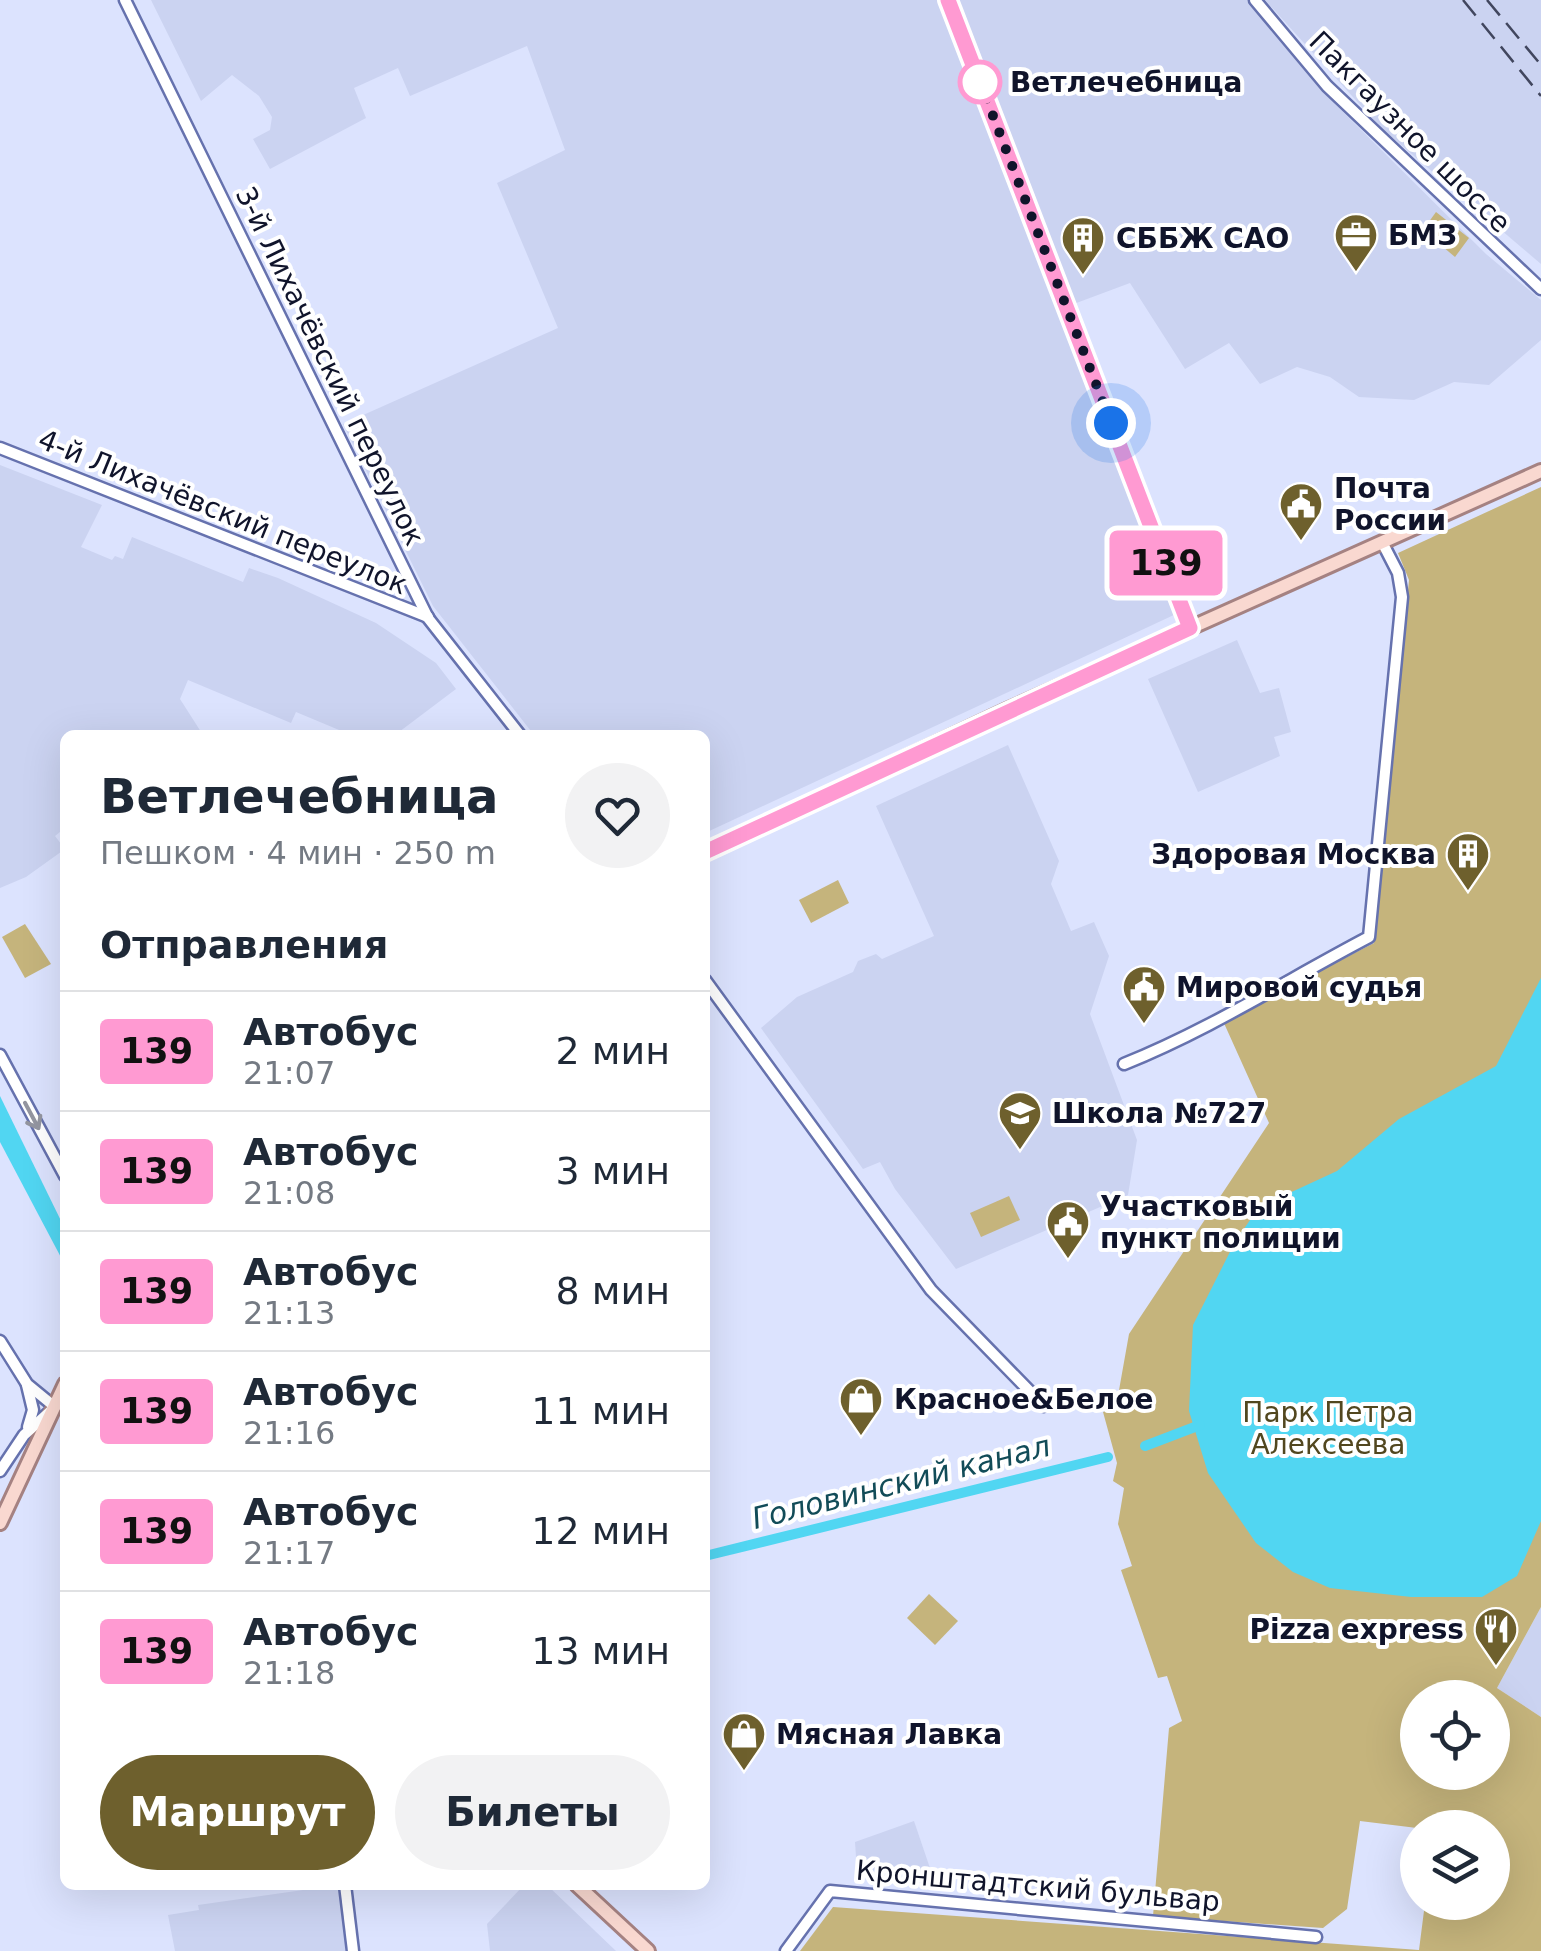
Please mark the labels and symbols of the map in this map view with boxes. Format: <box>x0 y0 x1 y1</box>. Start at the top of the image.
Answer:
street label: Пакгаузное шоссе <box>1303 25 1517 239</box>
marker: Ветлечебница <box>959 61 1001 103</box>
place label: Ветлечебница <box>1010 66 1242 99</box>
street label: 3-й Лихачёвский переулок <box>229 181 431 551</box>
office icon: БМЗ <box>1333 212 1379 273</box>
building icon: СББЖ САО <box>1060 215 1106 276</box>
place label: БМЗ <box>1388 219 1457 252</box>
place label: СББЖ САО <box>1116 222 1289 255</box>
your location <box>1086 398 1136 448</box>
street label: 4-й Лихачёвский переулок <box>34 423 412 601</box>
place label: Почта России <box>1334 472 1446 537</box>
public building icon: Почта России <box>1278 481 1324 542</box>
line badge: 139 <box>1108 530 1224 596</box>
building icon: Здоровая Москва <box>1445 831 1491 892</box>
place label: Здоровая Москва <box>1151 838 1436 871</box>
public building icon: Мировой судья <box>1121 964 1167 1025</box>
place label: Мировой судья <box>1176 971 1422 1004</box>
school or university icon: Школа №727 <box>997 1090 1043 1151</box>
place label: Школа №727 <box>1052 1097 1266 1130</box>
one-way arrow <box>23 1100 43 1130</box>
place label: Участковый пункт полиции <box>1100 1190 1341 1255</box>
public building icon: Участковый пункт полиции <box>1045 1199 1091 1260</box>
shop icon: Красное&Белое <box>838 1376 884 1437</box>
place label: Красное&Белое <box>894 1383 1153 1416</box>
park label: Парк Петра Алексеева <box>1242 1396 1414 1461</box>
water label: Головинский канал <box>748 1428 1054 1536</box>
restaurant icon: Pizza express <box>1473 1606 1519 1667</box>
place label: Pizza express <box>1249 1613 1464 1646</box>
shop icon: Мясная Лавка <box>721 1711 767 1772</box>
place label: Мясная Лавка <box>776 1718 1002 1751</box>
street label: Кронштадтский бульвар <box>855 1854 1221 1918</box>

